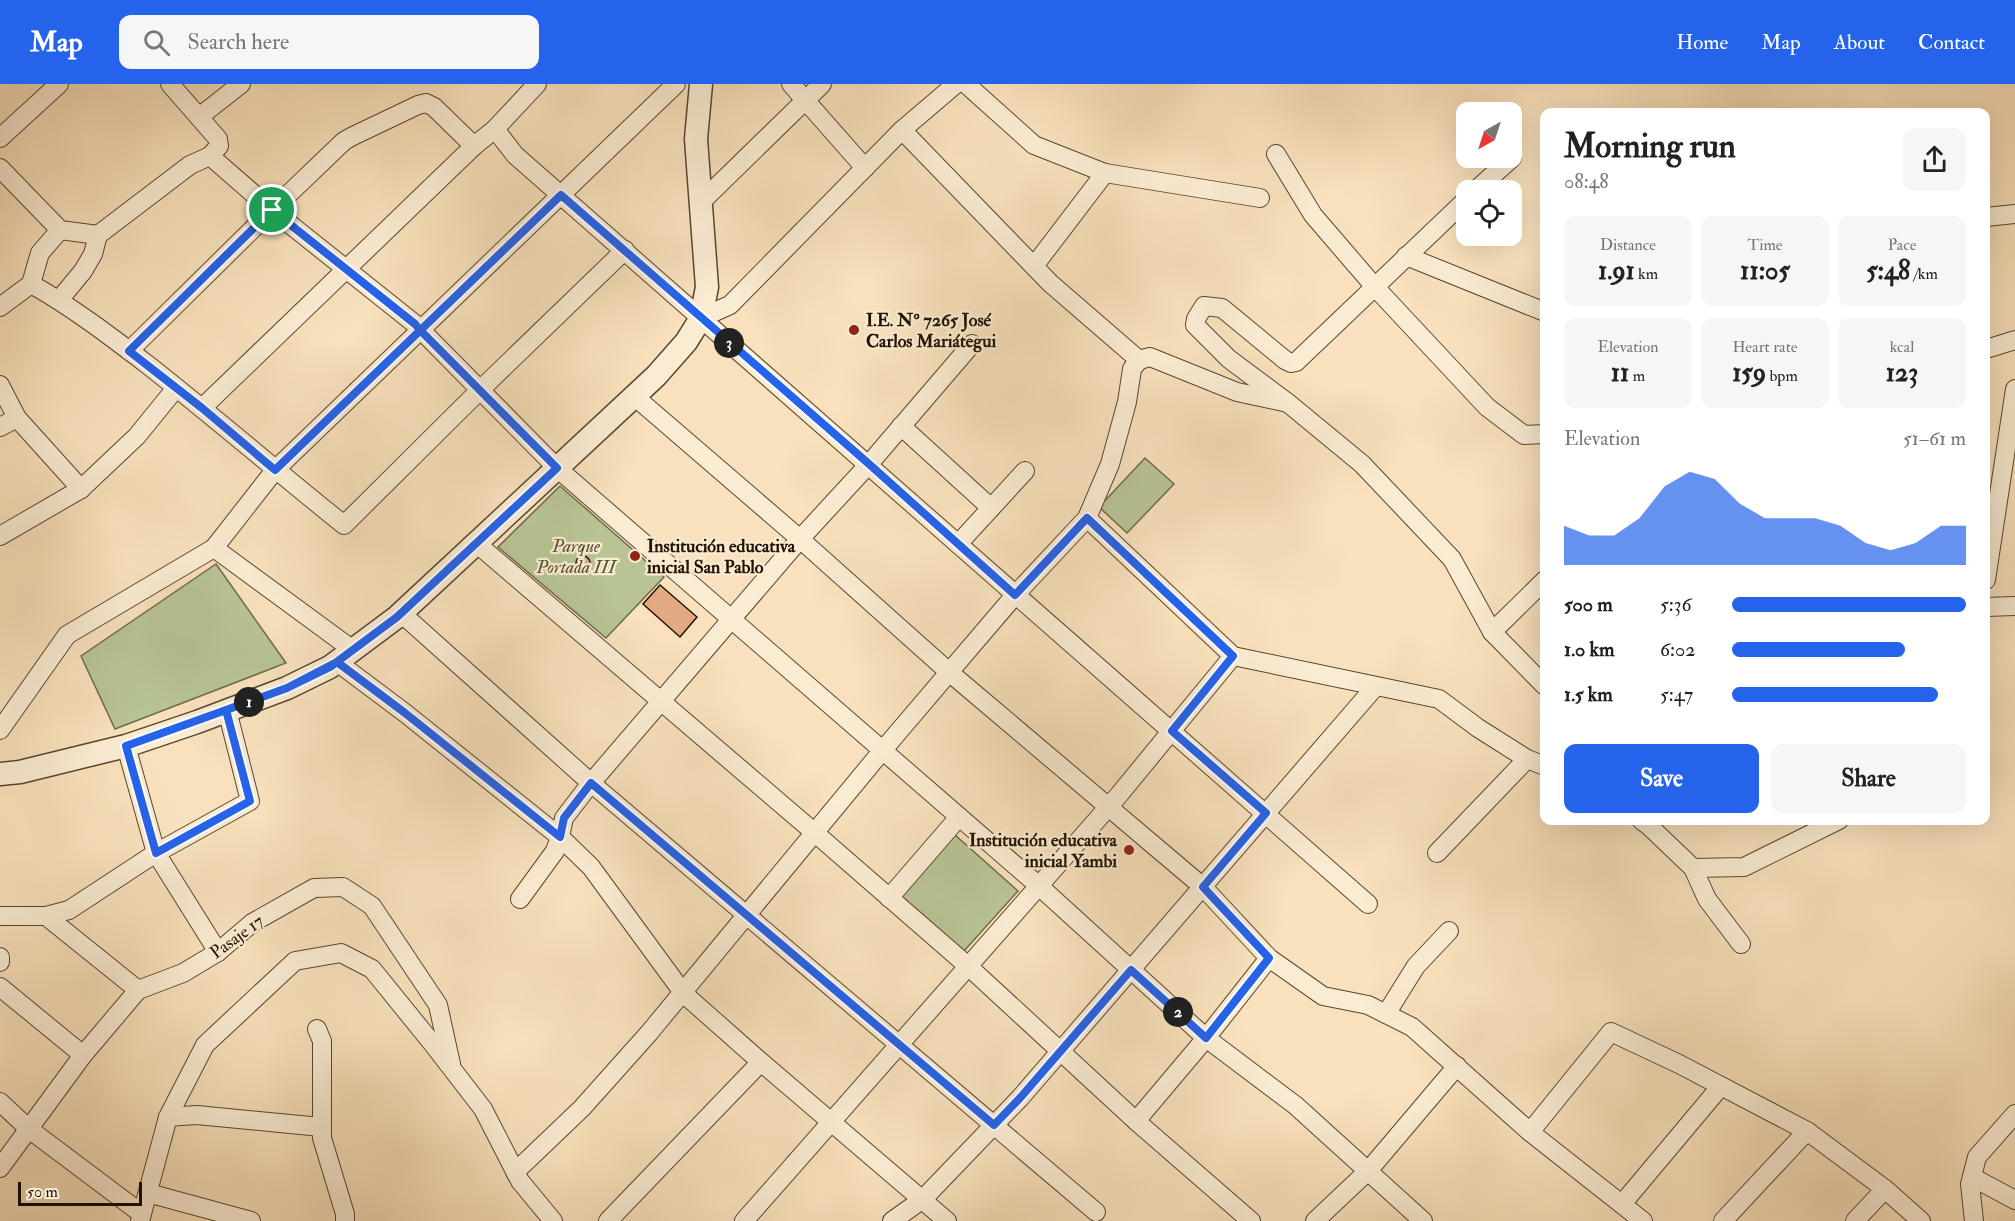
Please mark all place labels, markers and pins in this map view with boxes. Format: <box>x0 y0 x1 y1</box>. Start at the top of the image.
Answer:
pin <box>246 184 297 235</box>
place label: I.E. Nº 7265 José Carlos Mariátegui <box>866 309 997 353</box>
marker: I.E. Nº 7265 José Carlos Mariátegui <box>847 323 861 337</box>
pin: 3 <box>714 328 744 358</box>
place label: Institución educativa inicial San Pablo <box>646 535 796 579</box>
marker: Institución educativa inicial San Pablo <box>628 549 642 563</box>
pin: 1 <box>234 687 264 717</box>
place label: Institución educativa inicial Yambi <box>969 829 1118 873</box>
marker: Institución educativa inicial Yambi <box>1122 843 1136 857</box>
pin: 2 <box>1163 997 1193 1027</box>

